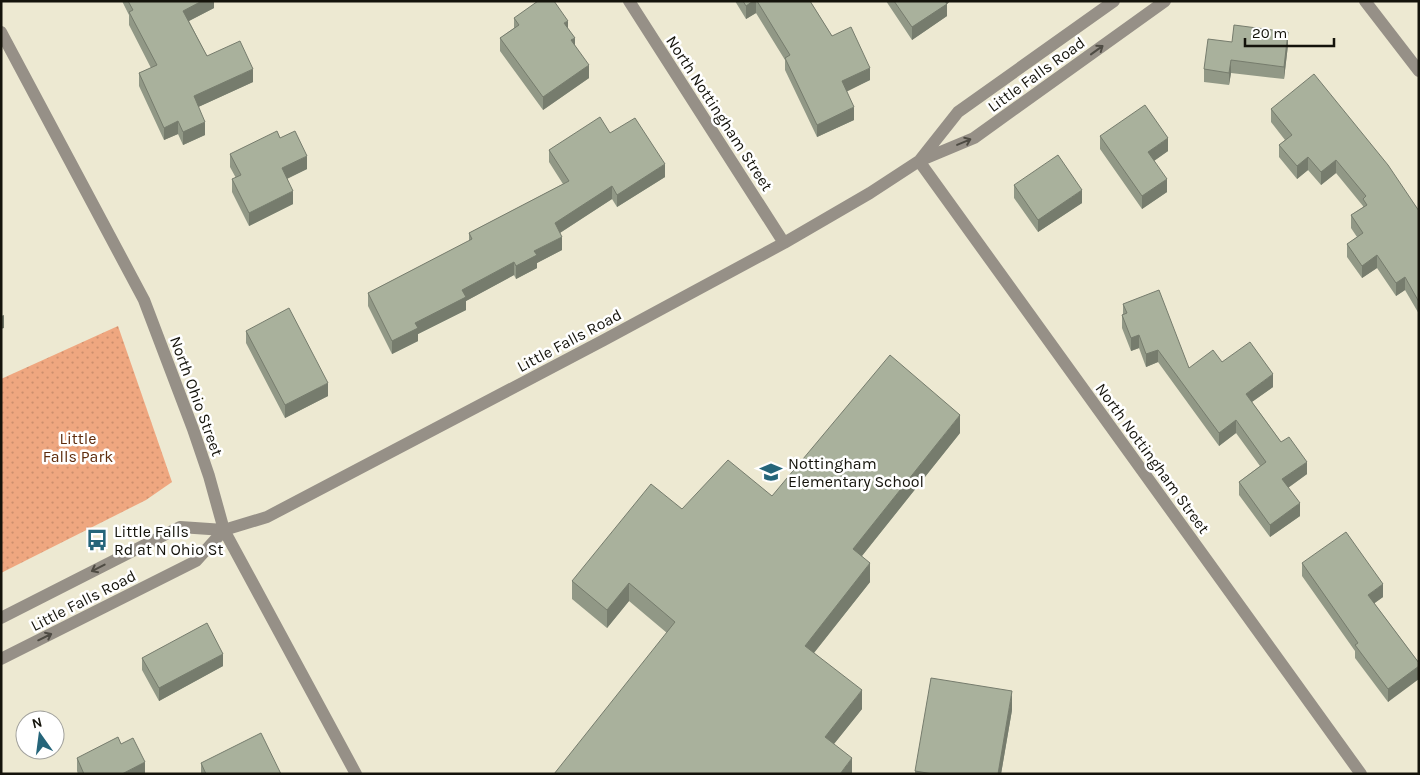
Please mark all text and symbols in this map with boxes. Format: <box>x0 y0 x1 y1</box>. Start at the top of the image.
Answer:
scale bar <box>1245 15 1334 47</box>
text: 20 m <box>1252 24 1287 42</box>
street label: North Nottingham Street <box>662 32 777 194</box>
street label: Little Falls Road <box>984 33 1089 116</box>
one-way arrow <box>1090 44 1104 55</box>
one-way arrow <box>956 137 971 146</box>
street label: Little Falls Road <box>514 305 625 376</box>
street label: North Ohio Street <box>166 334 227 459</box>
street label: North Nottingham Street <box>1092 379 1214 537</box>
park label: Little Falls Park <box>43 429 113 466</box>
place label: Nottingham Elementary School <box>788 454 924 491</box>
school or university icon: Nottingham Elementary School <box>758 459 784 485</box>
place label: Little Falls Rd at N Ohio St <box>114 522 223 559</box>
bus stop icon: Little Falls Rd at N Ohio St <box>84 527 110 553</box>
one-way arrow <box>90 563 105 573</box>
street label: Little Falls Road <box>27 566 139 635</box>
one-way arrow <box>37 632 52 641</box>
north arrow <box>15 710 65 760</box>
text: N <box>30 713 44 732</box>

